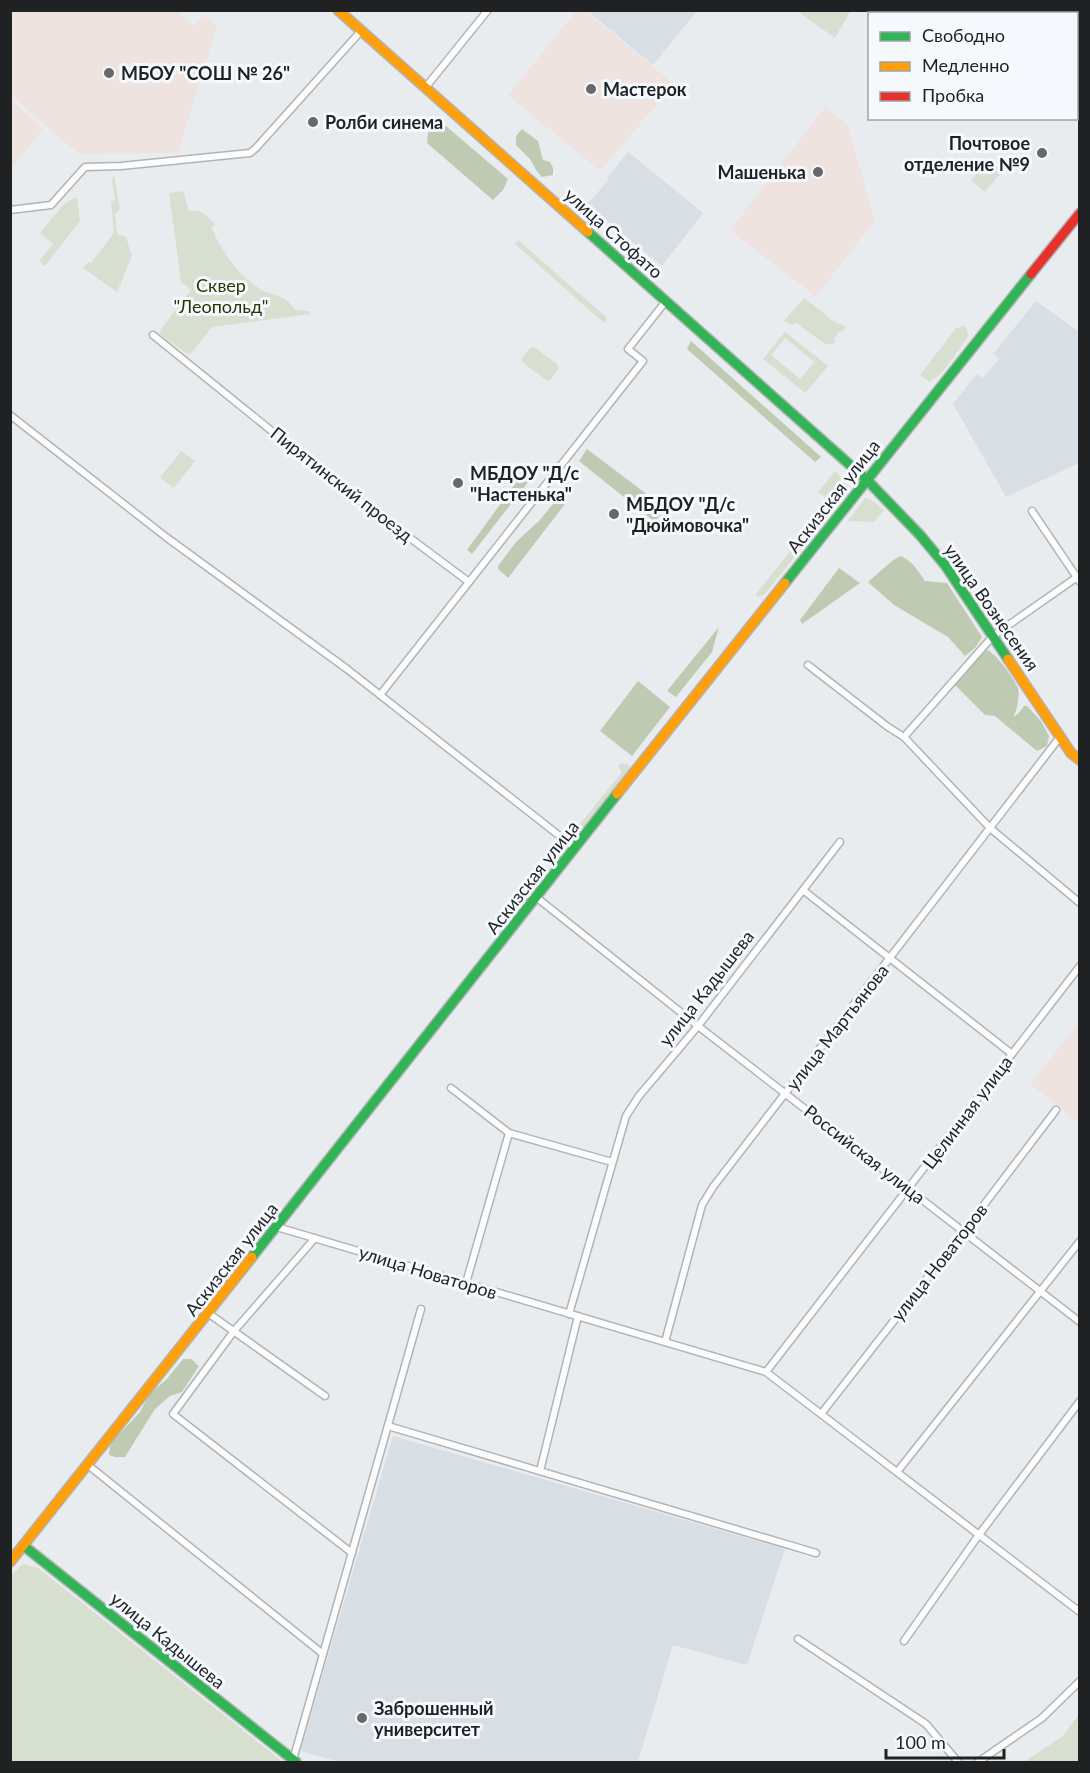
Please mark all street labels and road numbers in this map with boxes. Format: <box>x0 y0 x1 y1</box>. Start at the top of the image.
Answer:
street label: улица Стофато <box>560 183 668 283</box>
street label: Пирятинский проезд <box>267 422 417 546</box>
street label: Аскизская улица <box>782 435 884 557</box>
street label: улица Вознесения <box>940 539 1044 675</box>
street label: Аскизская улица <box>481 816 583 938</box>
street label: улица Кадышева <box>654 926 758 1050</box>
street label: улица Мартьянова <box>781 960 893 1094</box>
street label: Целинная улица <box>917 1051 1017 1173</box>
street label: Российская улица <box>800 1100 930 1208</box>
street label: Аскизская улица <box>180 1198 282 1320</box>
street label: улица Новаторов <box>886 1199 992 1325</box>
street label: улица Новаторов <box>356 1241 500 1303</box>
street label: улица Кадышева <box>106 1587 230 1693</box>

